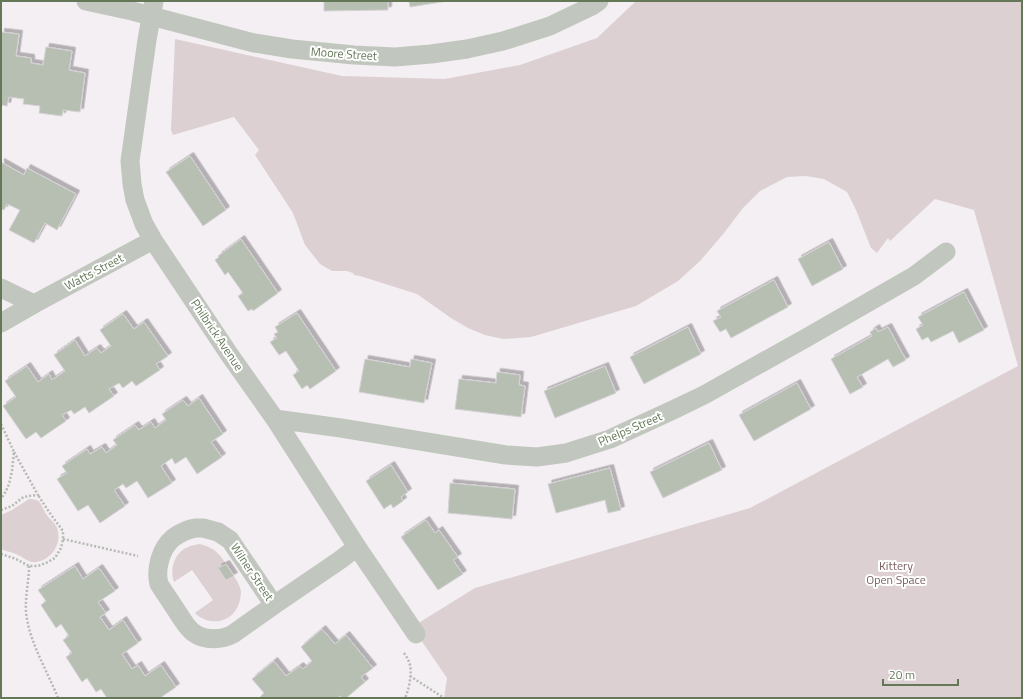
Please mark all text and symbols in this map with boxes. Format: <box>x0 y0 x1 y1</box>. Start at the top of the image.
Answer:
street label: Moore Street <box>310 42 379 65</box>
street label: Watts Street <box>61 248 127 295</box>
street label: Philbrick Avenue <box>186 295 249 375</box>
street label: Phelps Street <box>595 406 665 451</box>
street label: Wilner Street <box>226 539 279 605</box>
park label: Kittery Open Space <box>866 556 926 589</box>
scale bar <box>883 661 958 687</box>
text: 20 m <box>889 665 915 684</box>

